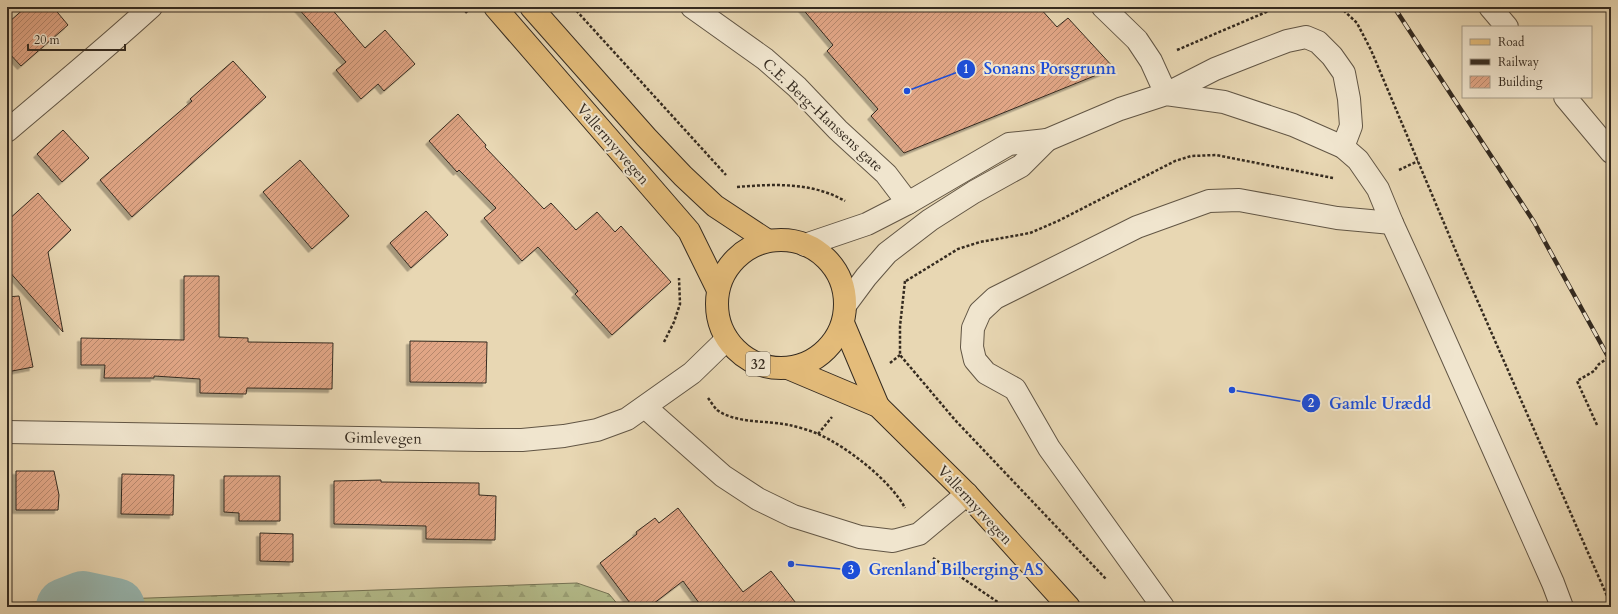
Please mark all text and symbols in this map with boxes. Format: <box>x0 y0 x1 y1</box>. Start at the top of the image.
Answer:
scale bar <box>28 26 125 52</box>
legend <box>1462 26 1592 98</box>
text: 20 m <box>34 32 61 48</box>
text: Road <box>1498 34 1525 50</box>
street label: C.E. Berg-Hanssens gate <box>758 54 888 176</box>
text: Railway <box>1498 54 1540 70</box>
callout: Sonans Porsgrunn <box>956 55 1124 83</box>
text: Sonans Porsgrunn <box>984 58 1117 80</box>
text: 1 <box>963 61 969 77</box>
text: Building <box>1498 74 1543 90</box>
street label: Vallermyrvegen <box>572 99 654 189</box>
road number: 32 <box>746 352 770 376</box>
callout: Gamle Urædd <box>1301 389 1439 417</box>
text: Gamle Urædd <box>1329 393 1431 415</box>
text: 2 <box>1308 395 1314 411</box>
street label: Gimlevegen <box>344 427 422 449</box>
street label: Vallermyrvegen <box>933 461 1017 549</box>
callout: Grenland Bilberging AS <box>841 556 1052 584</box>
text: Grenland Bilberging AS <box>869 559 1043 581</box>
text: 3 <box>848 562 854 578</box>

